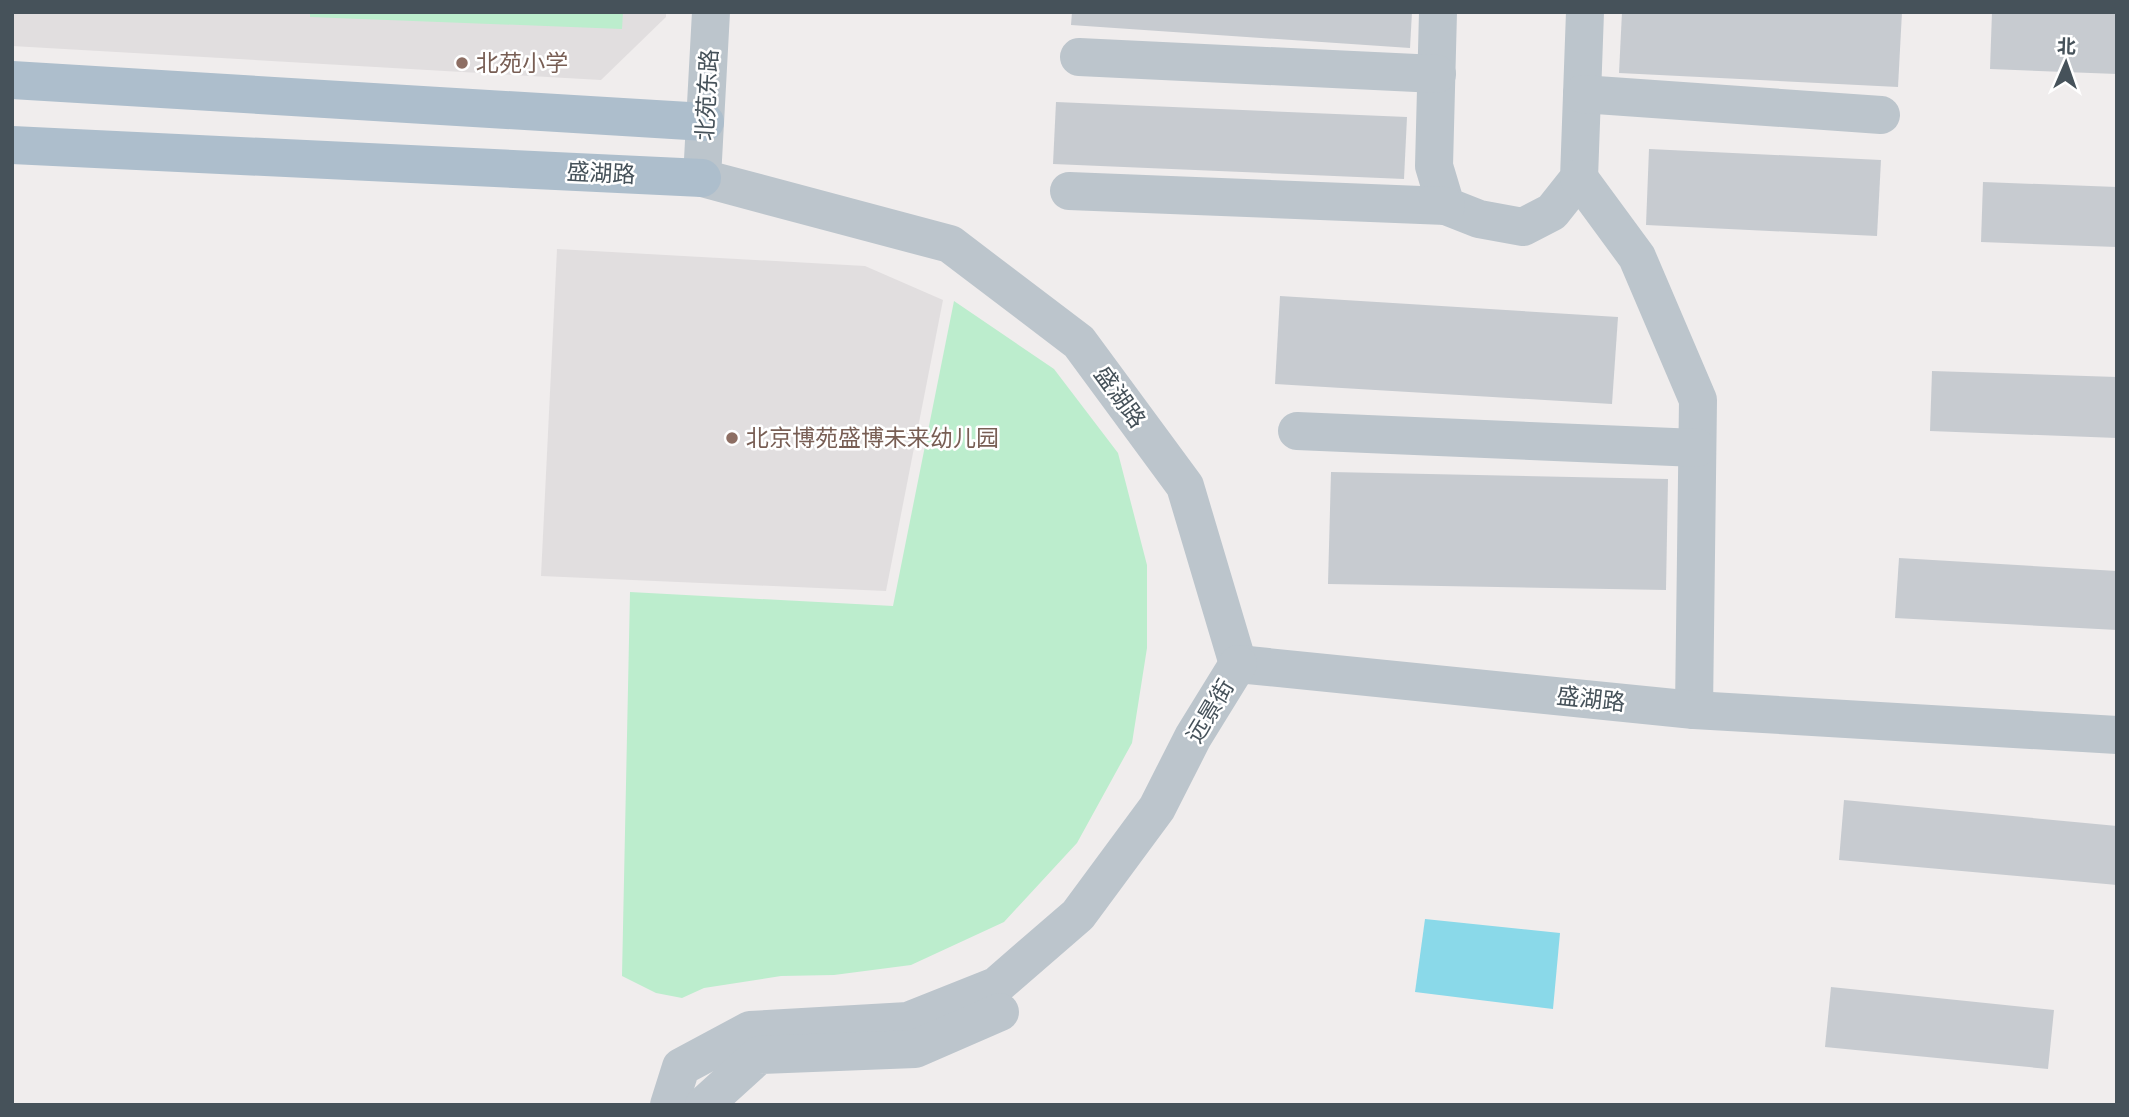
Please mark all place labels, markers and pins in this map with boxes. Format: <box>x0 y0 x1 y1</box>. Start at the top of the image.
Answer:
place label: 北苑小学 <box>476 48 568 76</box>
marker: 北苑小学 <box>454 55 470 71</box>
place label: 北京博苑盛博未来幼儿园 <box>746 423 999 451</box>
marker: 北京博苑盛博未来幼儿园 <box>724 430 740 446</box>

